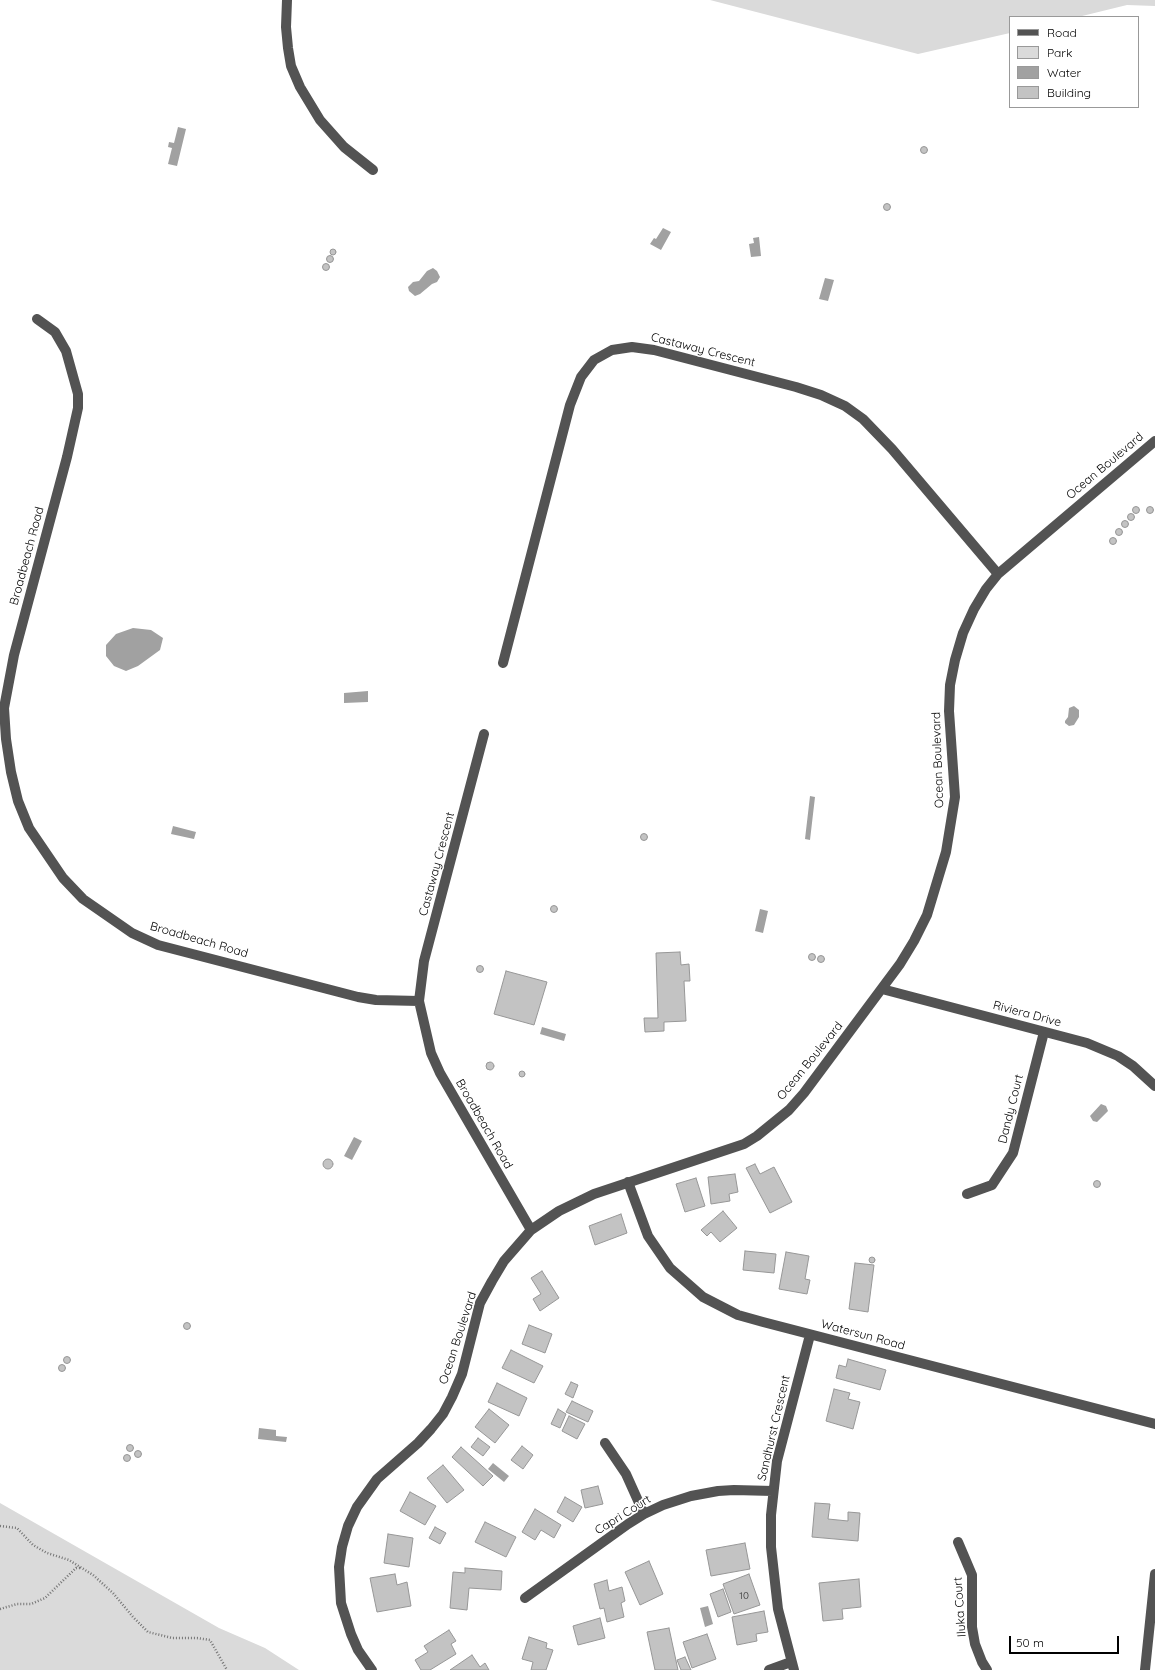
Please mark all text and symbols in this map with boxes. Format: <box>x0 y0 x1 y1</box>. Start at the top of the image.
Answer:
legend <box>1009 16 1139 108</box>
text: Road <box>1047 25 1077 40</box>
text: Park <box>1047 45 1072 60</box>
text: Water <box>1047 65 1081 80</box>
text: Building <box>1047 85 1091 100</box>
street label: Castaway Crescent <box>649 330 757 370</box>
street label: Ocean Boulevard <box>1063 430 1147 502</box>
street label: Broadbeach Road <box>7 505 47 607</box>
street label: Ocean Boulevard <box>929 712 947 808</box>
street label: Castaway Crescent <box>416 810 458 918</box>
street label: Broadbeach Road <box>148 919 250 961</box>
street label: Riviera Drive <box>991 998 1063 1030</box>
street label: Ocean Boulevard <box>774 1019 846 1103</box>
street label: Dandy Court <box>995 1073 1027 1145</box>
street label: Broadbeach Road <box>452 1076 516 1172</box>
street label: Ocean Boulevard <box>436 1290 480 1386</box>
street label: Watersun Road <box>819 1317 907 1353</box>
street label: Sandhurst Crescent <box>755 1374 793 1482</box>
street label: Capri Court <box>592 1492 654 1538</box>
street label: Iluka Court <box>951 1577 969 1637</box>
house number: 10 <box>739 1590 749 1602</box>
scale bar <box>1011 1628 1121 1654</box>
text: 50 m <box>1016 1635 1044 1650</box>

